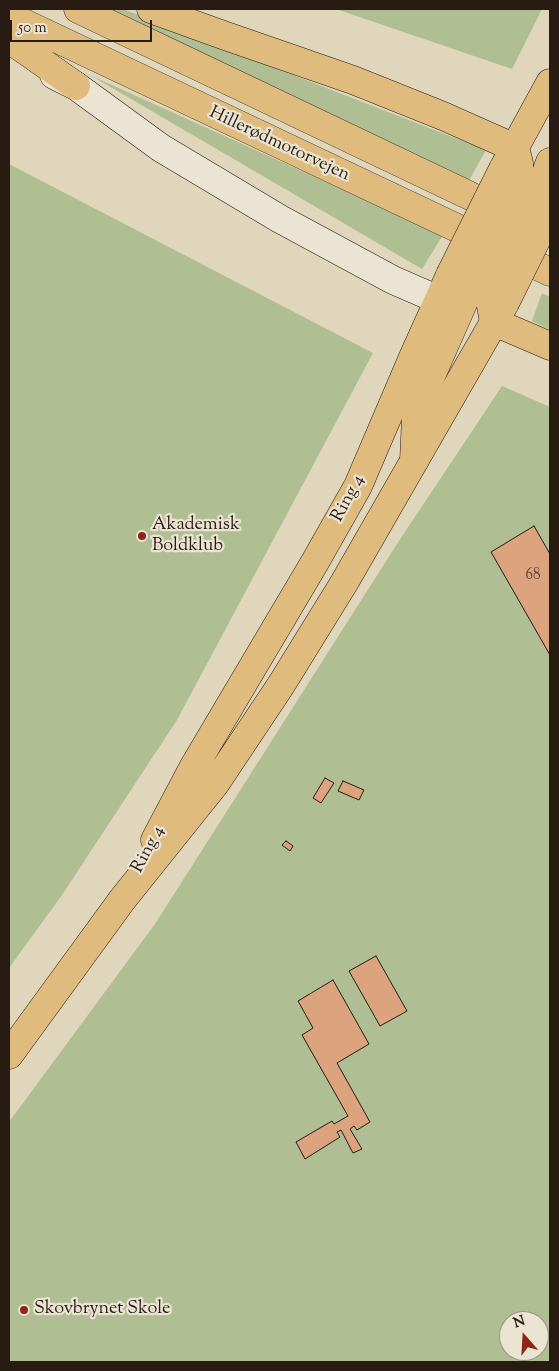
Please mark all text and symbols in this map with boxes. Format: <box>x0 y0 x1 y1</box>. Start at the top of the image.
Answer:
scale bar <box>12 10 155 42</box>
text: 50 m <box>18 18 47 39</box>
street label: Hillerødmotorvejen <box>205 103 353 187</box>
street label: Ring 4 <box>328 472 370 526</box>
place label: Akademisk Boldklub <box>152 515 240 558</box>
marker: Akademisk Boldklub <box>136 530 148 542</box>
house number: 68 <box>526 567 540 585</box>
street label: Ring 4 <box>128 823 170 877</box>
place label: Skovbrynet Skole <box>34 1299 170 1321</box>
marker: Skovbrynet Skole <box>18 1304 30 1316</box>
north arrow <box>499 1311 549 1361</box>
text: N <box>511 1311 528 1334</box>

